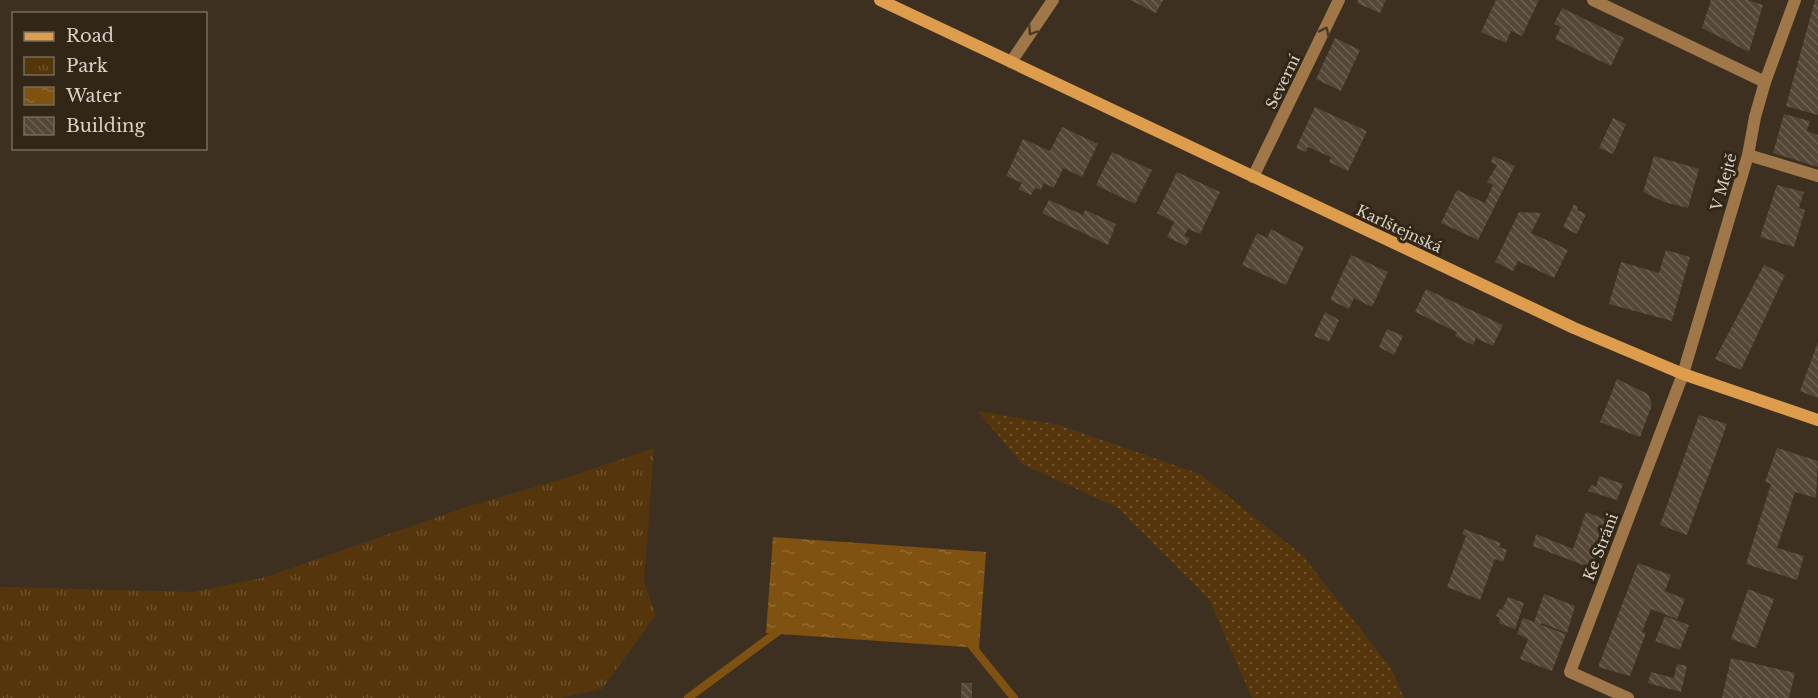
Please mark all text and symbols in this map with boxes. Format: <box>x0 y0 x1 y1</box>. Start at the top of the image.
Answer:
legend <box>12 12 207 150</box>
one-way arrow <box>1028 24 1039 35</box>
text: Road <box>66 25 114 47</box>
one-way arrow <box>1317 26 1329 37</box>
street label: Severní <box>1261 51 1304 112</box>
text: Park <box>66 55 108 77</box>
text: Water <box>65 85 122 107</box>
text: Building <box>66 115 145 137</box>
street label: V Mejtě <box>1706 151 1741 214</box>
street label: Karlštejnská <box>1353 200 1446 257</box>
street label: Ke Stráni <box>1579 511 1622 583</box>

